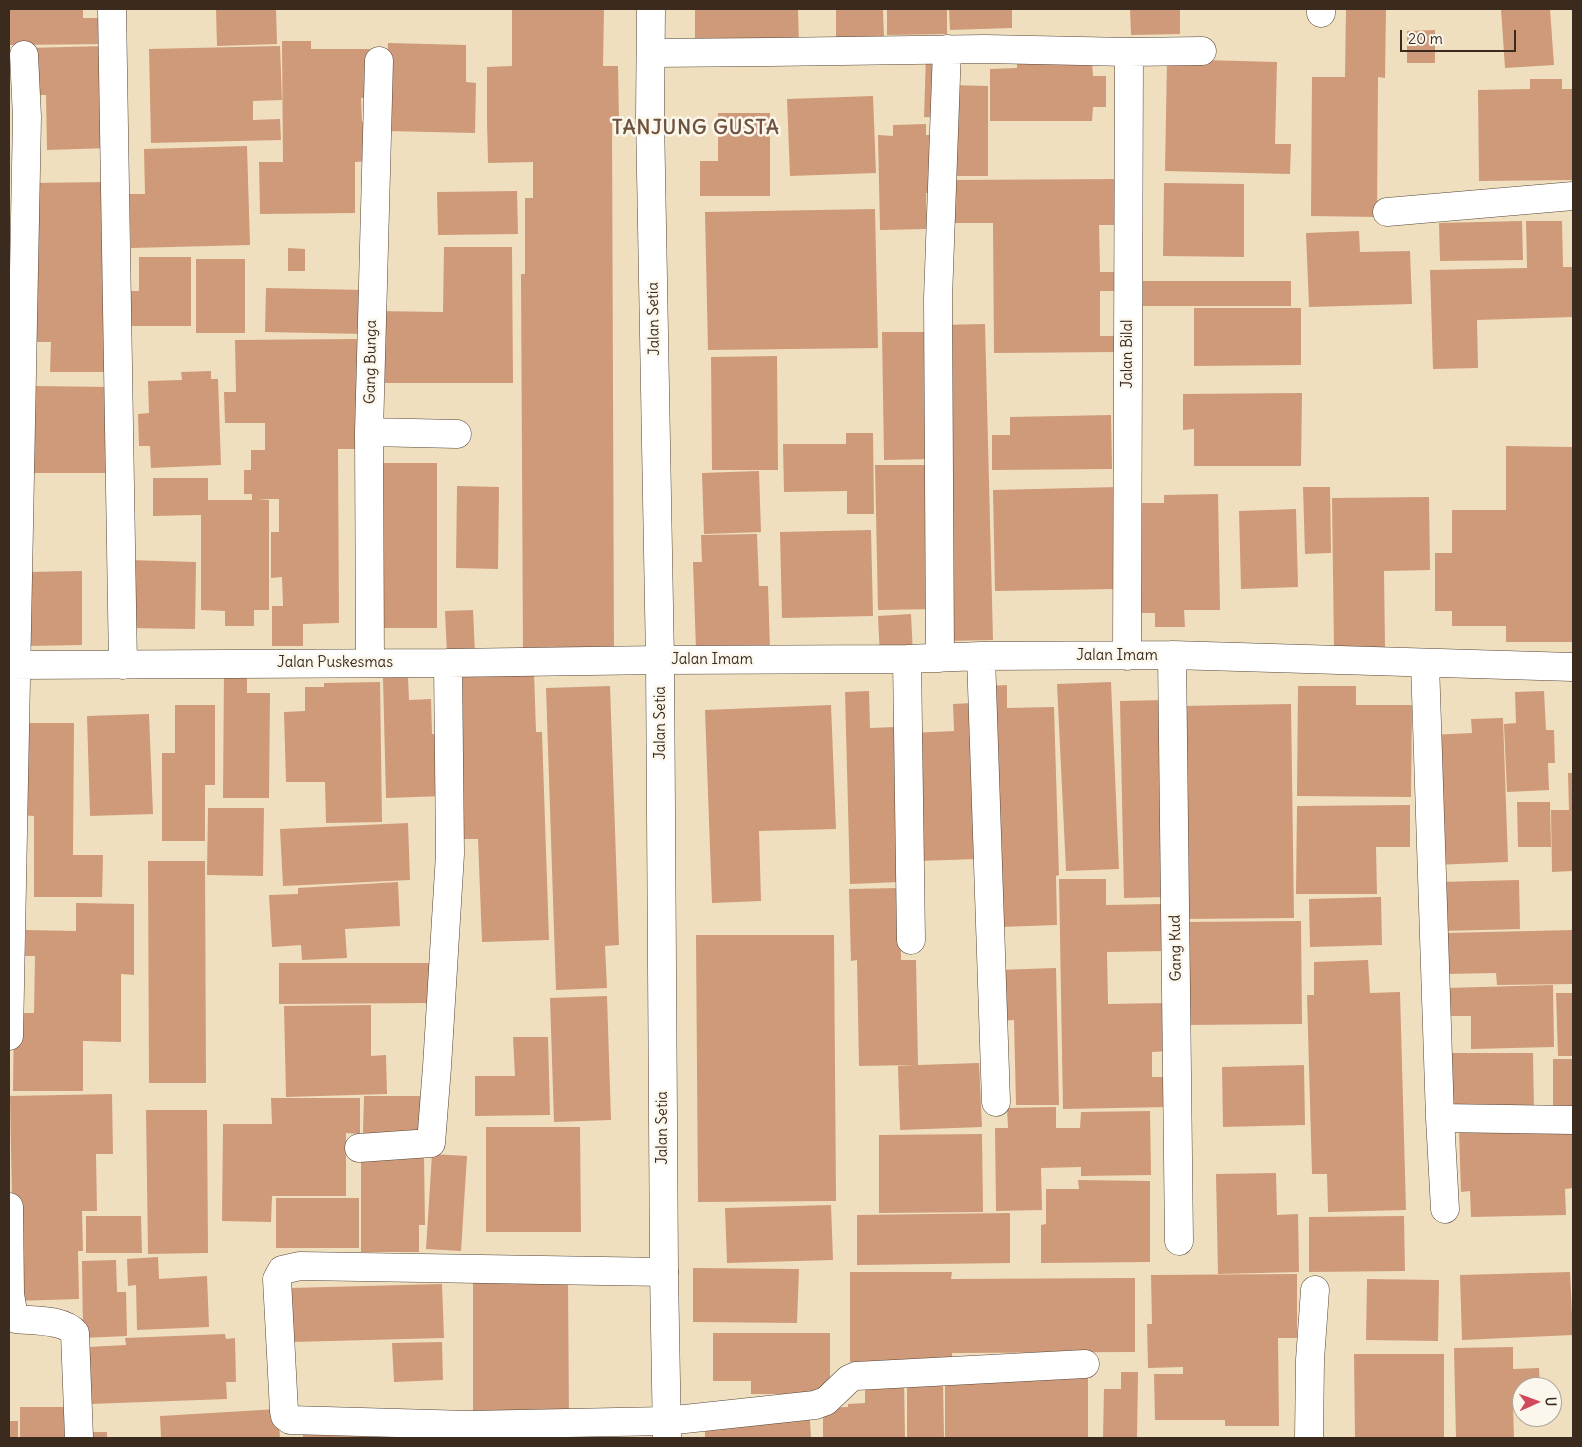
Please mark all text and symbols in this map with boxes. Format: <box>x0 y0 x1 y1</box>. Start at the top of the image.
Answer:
scale bar <box>1402 20 1518 52</box>
text: 20 m <box>1408 29 1443 48</box>
district label: TANJUNG GUSTA <box>610 116 782 140</box>
street label: Jalan Setia <box>644 282 664 356</box>
street label: Gang Bunga <box>361 320 381 404</box>
street label: Jalan Bilal <box>1119 320 1137 388</box>
street label: Jalan Imam <box>1076 647 1158 665</box>
street label: Jalan Imam <box>671 651 753 669</box>
street label: Jalan Puskesmas <box>277 654 393 672</box>
street label: Jalan Setia <box>652 686 670 760</box>
street label: Gang Kud <box>1166 915 1186 981</box>
street label: Jalan Setia <box>654 1091 672 1165</box>
north arrow <box>1512 1377 1562 1427</box>
text: U <box>1542 1396 1560 1407</box>

